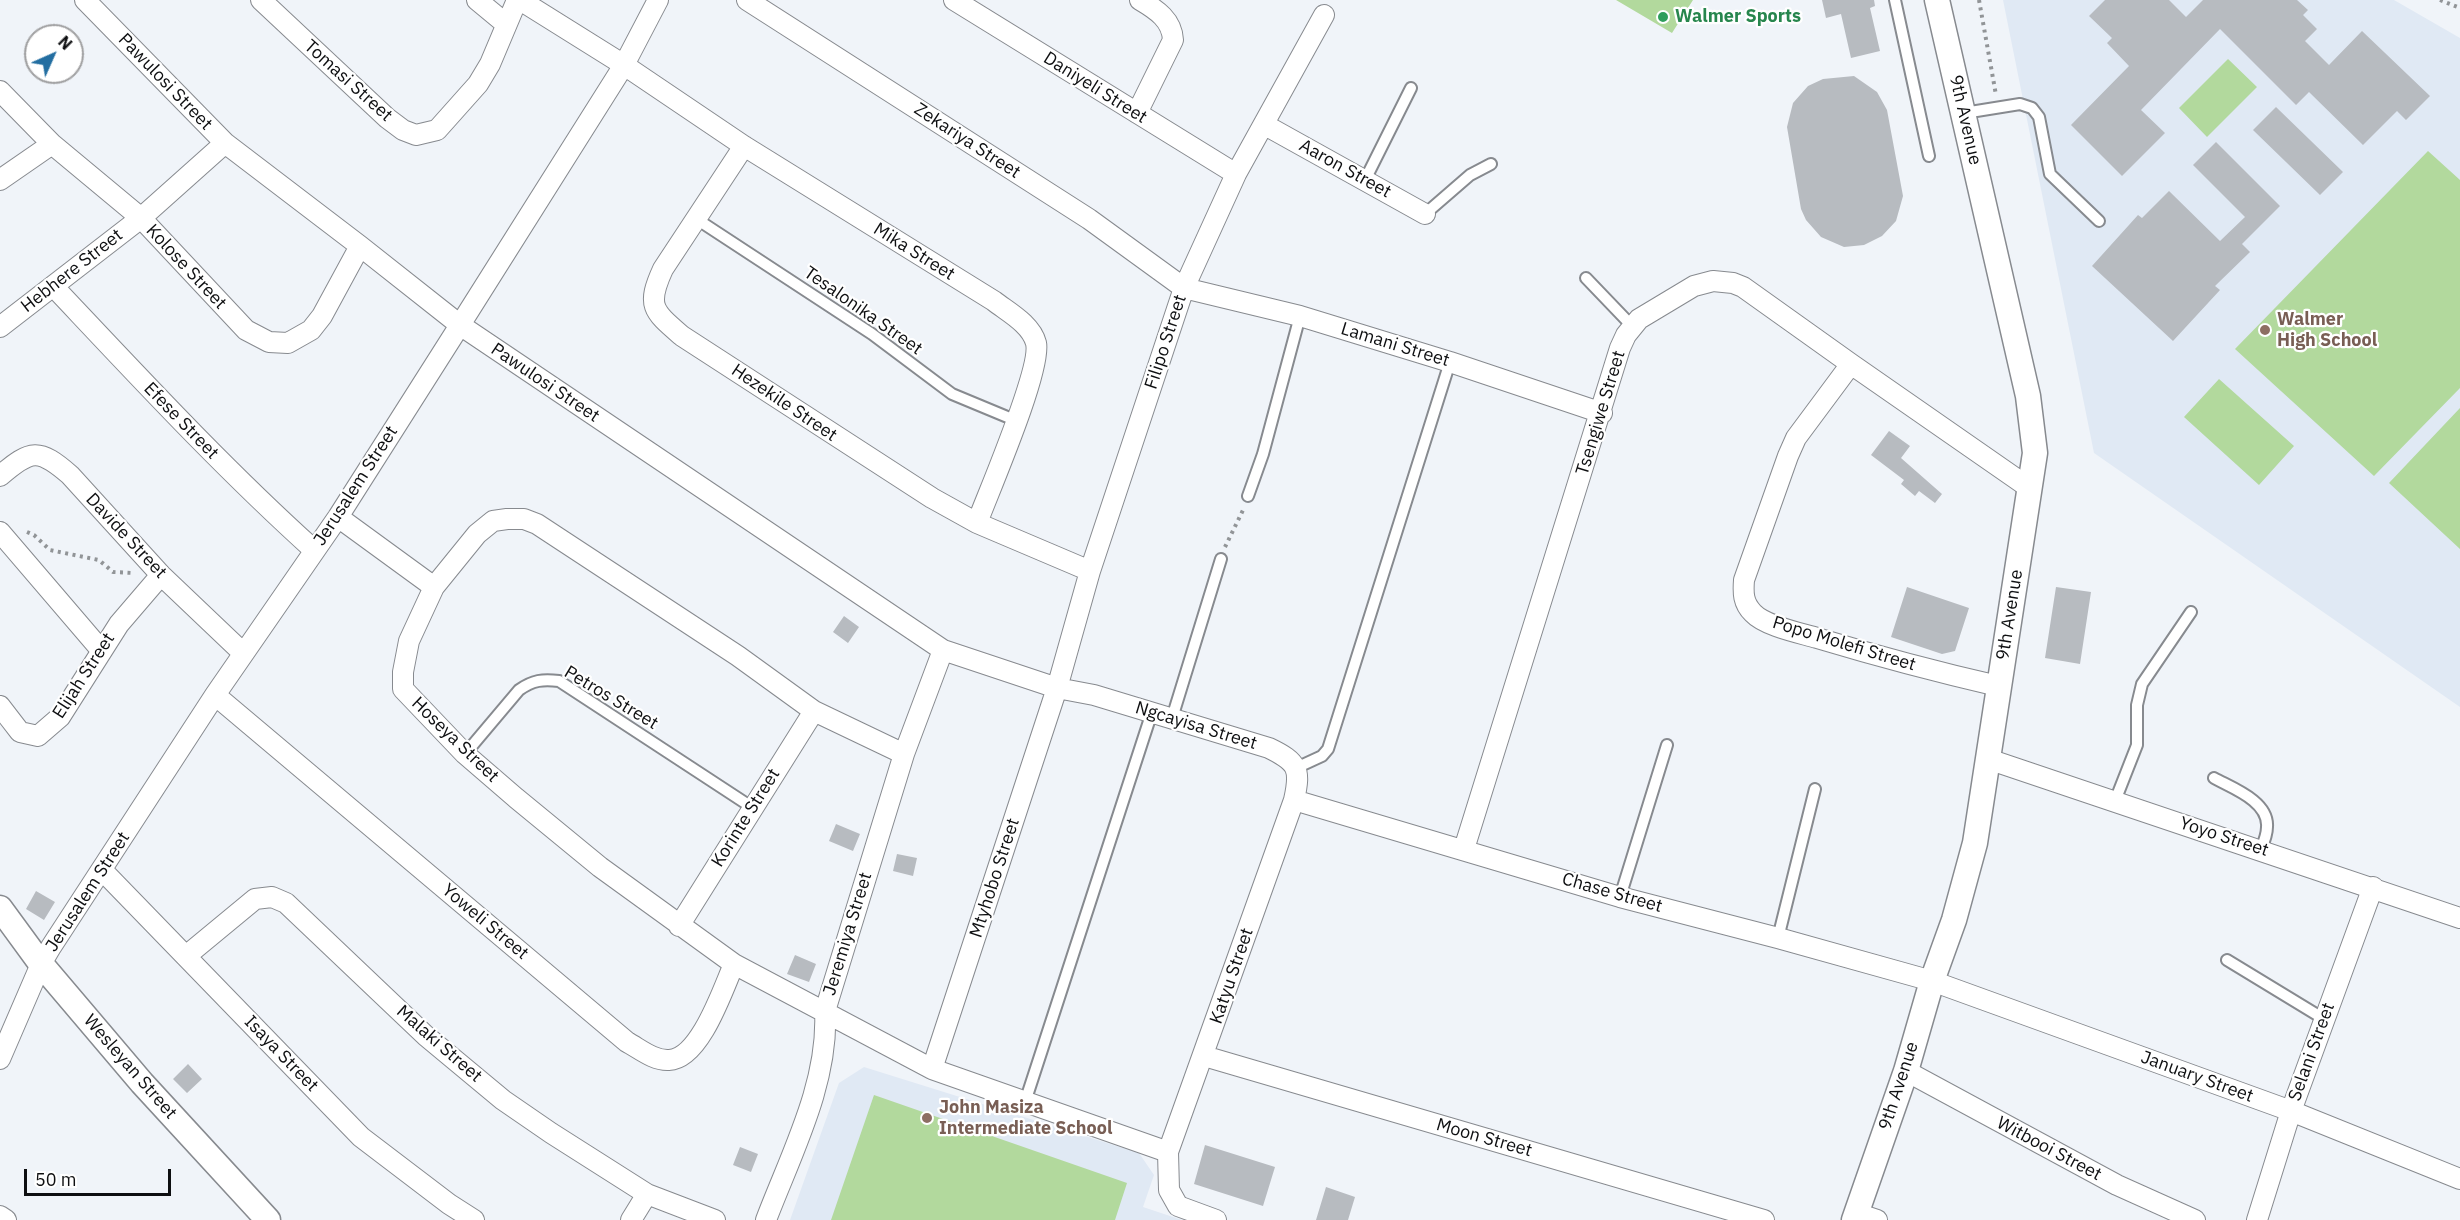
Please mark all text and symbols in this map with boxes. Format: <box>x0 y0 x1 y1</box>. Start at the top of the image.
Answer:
place label: Walmer Sports <box>1675 6 1801 28</box>
marker: Walmer Sports <box>1656 10 1670 24</box>
north arrow <box>24 24 84 84</box>
street label: Pawulosi Street <box>113 29 217 135</box>
text: N <box>54 32 76 54</box>
street label: Tomasi Street <box>299 36 397 126</box>
street label: Daniyeli Street <box>1039 48 1151 128</box>
street label: 9th Avenue <box>1944 73 1986 167</box>
street label: Zekariya Street <box>910 99 1024 183</box>
street label: Aaron Street <box>1295 135 1395 203</box>
street label: Mika Street <box>869 219 959 285</box>
street label: Kolose Street <box>141 220 231 314</box>
street label: Hebhere Street <box>17 225 127 317</box>
street label: Tesalonika Street <box>800 262 926 360</box>
street label: Filipo Street <box>1141 292 1191 392</box>
place label: Walmer High School <box>2277 309 2377 352</box>
street label: Lamani Street <box>1338 318 1452 372</box>
marker: Walmer High School <box>2258 323 2272 337</box>
street label: Pawulosi Street <box>487 339 603 427</box>
street label: Tsengiwe Street <box>1572 348 1630 478</box>
street label: Hezekile Street <box>727 360 841 446</box>
street label: Efese Street <box>139 378 223 464</box>
street label: Jerusalem Street <box>309 422 403 550</box>
street label: Davide Street <box>81 489 171 583</box>
street label: 9th Avenue <box>1992 568 2028 662</box>
street label: Popo Molefi Street <box>1770 612 1918 676</box>
street label: Elijah Street <box>48 629 120 723</box>
street label: Petros Street <box>560 662 662 734</box>
street label: Hoseya Street <box>407 693 503 787</box>
street label: Ngcayisa Street <box>1133 697 1259 755</box>
street label: Korinte Street <box>707 765 785 871</box>
street label: Yoyo Street <box>2177 812 2271 862</box>
street label: Mtyhobo Street <box>966 816 1024 940</box>
street label: Jerusalem Street <box>41 828 135 956</box>
street label: Chase Street <box>1559 868 1665 918</box>
street label: Jeremiya Street <box>819 870 877 998</box>
street label: Yoweli Street <box>437 880 533 964</box>
street label: Katyu Street <box>1206 925 1258 1027</box>
street label: Selani Street <box>2284 1000 2340 1104</box>
street label: Malaki Street <box>392 1001 486 1087</box>
street label: Wesleyan Street <box>79 1010 181 1124</box>
street label: Isaya Street <box>239 1011 323 1097</box>
street label: 9th Avenue <box>1875 1039 1923 1133</box>
street label: January Street <box>2138 1047 2256 1107</box>
place label: John Masiza Intermediate School <box>939 1097 1112 1140</box>
marker: John Masiza Intermediate School <box>920 1111 934 1125</box>
street label: Witbooi Street <box>1993 1112 2105 1186</box>
street label: Moon Street <box>1434 1114 1534 1162</box>
scale bar <box>27 1157 174 1195</box>
text: 50 m <box>35 1168 77 1191</box>

